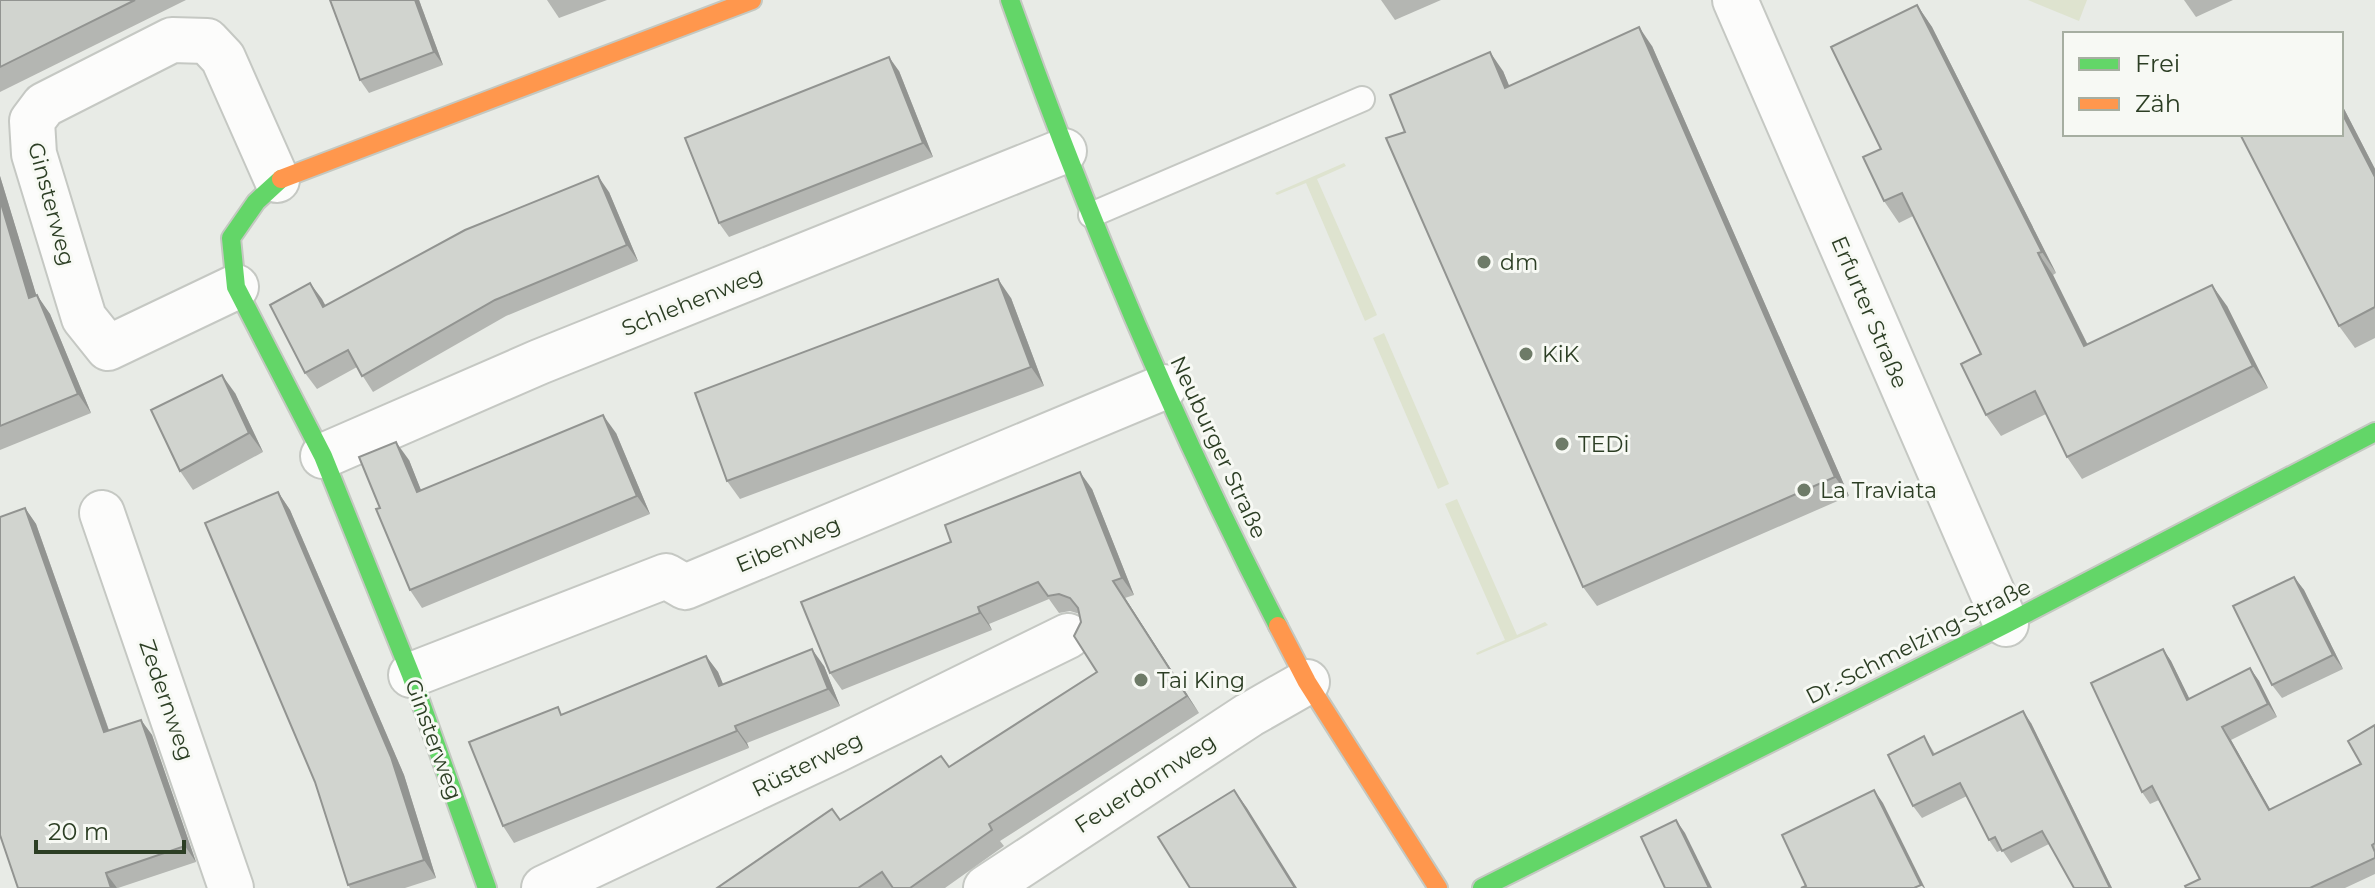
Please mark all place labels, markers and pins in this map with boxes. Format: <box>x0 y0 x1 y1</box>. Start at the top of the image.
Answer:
place label: dm <box>1500 249 1538 276</box>
marker: dm <box>1475 253 1493 271</box>
place label: KiK <box>1542 341 1580 368</box>
marker: KiK <box>1517 345 1535 363</box>
place label: TEDi <box>1578 431 1629 458</box>
marker: TEDi <box>1553 435 1571 453</box>
place label: La Traviata <box>1820 477 1937 504</box>
marker: La Traviata <box>1795 481 1813 499</box>
place label: Tai King <box>1157 667 1245 694</box>
marker: Tai King <box>1132 671 1150 689</box>

